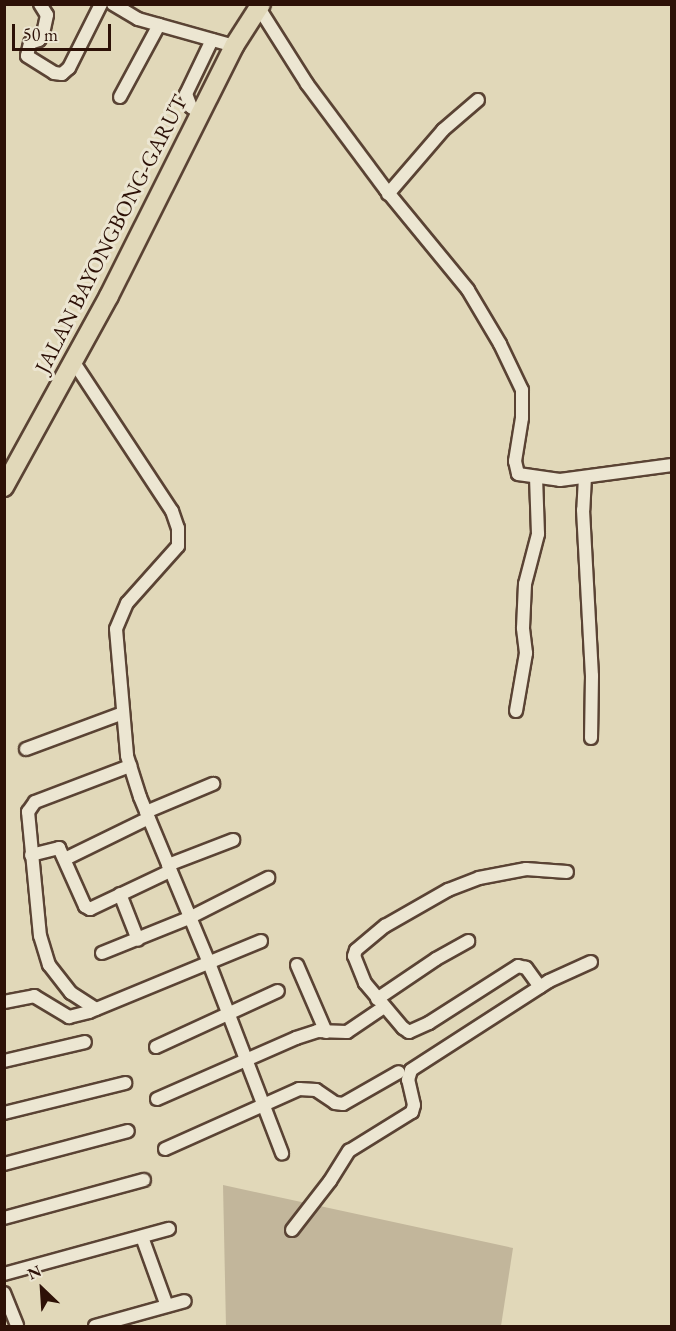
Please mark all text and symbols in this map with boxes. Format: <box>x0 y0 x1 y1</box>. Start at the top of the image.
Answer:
scale bar <box>15 12 114 50</box>
text: 50 m <box>23 23 58 46</box>
street label: JALAN BAYONGBONG-GARUT <box>29 90 193 378</box>
north arrow <box>12 1259 72 1319</box>
text: N <box>24 1260 44 1284</box>

